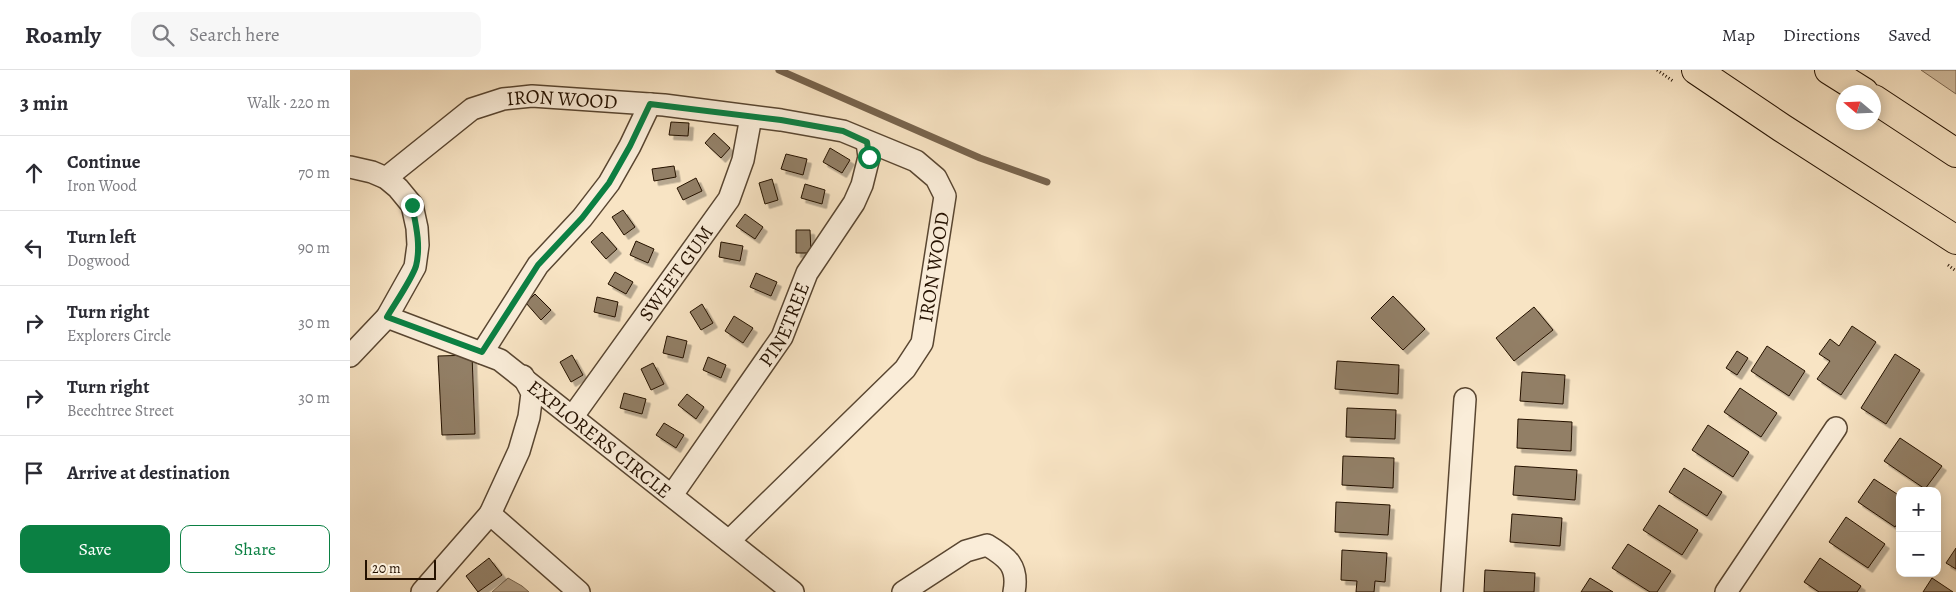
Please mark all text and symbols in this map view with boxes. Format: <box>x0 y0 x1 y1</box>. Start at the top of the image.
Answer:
search box <box>131 12 481 57</box>
text: Roamly <box>25 19 101 51</box>
icon: search <box>149 21 177 49</box>
text: Search here <box>189 22 280 48</box>
text: Map <box>1722 23 1755 47</box>
text: Directions <box>1783 23 1860 47</box>
text: Saved <box>1888 23 1931 47</box>
street label: IRON WOOD <box>505 82 618 115</box>
north arrow <box>1836 85 1881 130</box>
text: 3 min <box>20 89 68 117</box>
text: Walk · 220 m <box>247 92 330 114</box>
route start <box>858 146 881 169</box>
text: Continue <box>67 149 141 175</box>
icon: ahead <box>20 159 48 187</box>
text: 70 m <box>298 162 330 184</box>
text: Iron Wood <box>67 175 137 197</box>
route end <box>401 194 424 217</box>
street label: IRON WOOD <box>912 210 956 324</box>
street label: SWEET GUM <box>632 220 719 326</box>
text: Turn left <box>67 224 136 250</box>
icon: left <box>20 234 48 262</box>
text: 90 m <box>298 237 330 259</box>
text: Dogwood <box>67 250 130 272</box>
street label: PINETREE <box>752 278 816 372</box>
text: Turn right <box>67 299 149 325</box>
icon: right <box>20 309 48 337</box>
text: 30 m <box>298 312 330 334</box>
text: Explorers Circle <box>67 325 171 347</box>
street label: EXPLORERS CIRCLE <box>522 373 677 504</box>
text: Turn right <box>67 374 149 400</box>
icon: right <box>20 384 48 412</box>
text: 30 m <box>298 387 330 409</box>
text: Beechtree Street <box>67 400 174 422</box>
icon: arrive <box>20 459 48 487</box>
text: Arrive at destination <box>67 460 230 486</box>
map controls <box>1896 487 1941 577</box>
button: + <box>1896 487 1941 532</box>
button: Save <box>20 525 170 573</box>
button: Share <box>180 525 330 573</box>
button: − <box>1896 532 1941 577</box>
scale bar <box>365 557 436 580</box>
text: 20 m <box>372 559 401 578</box>

